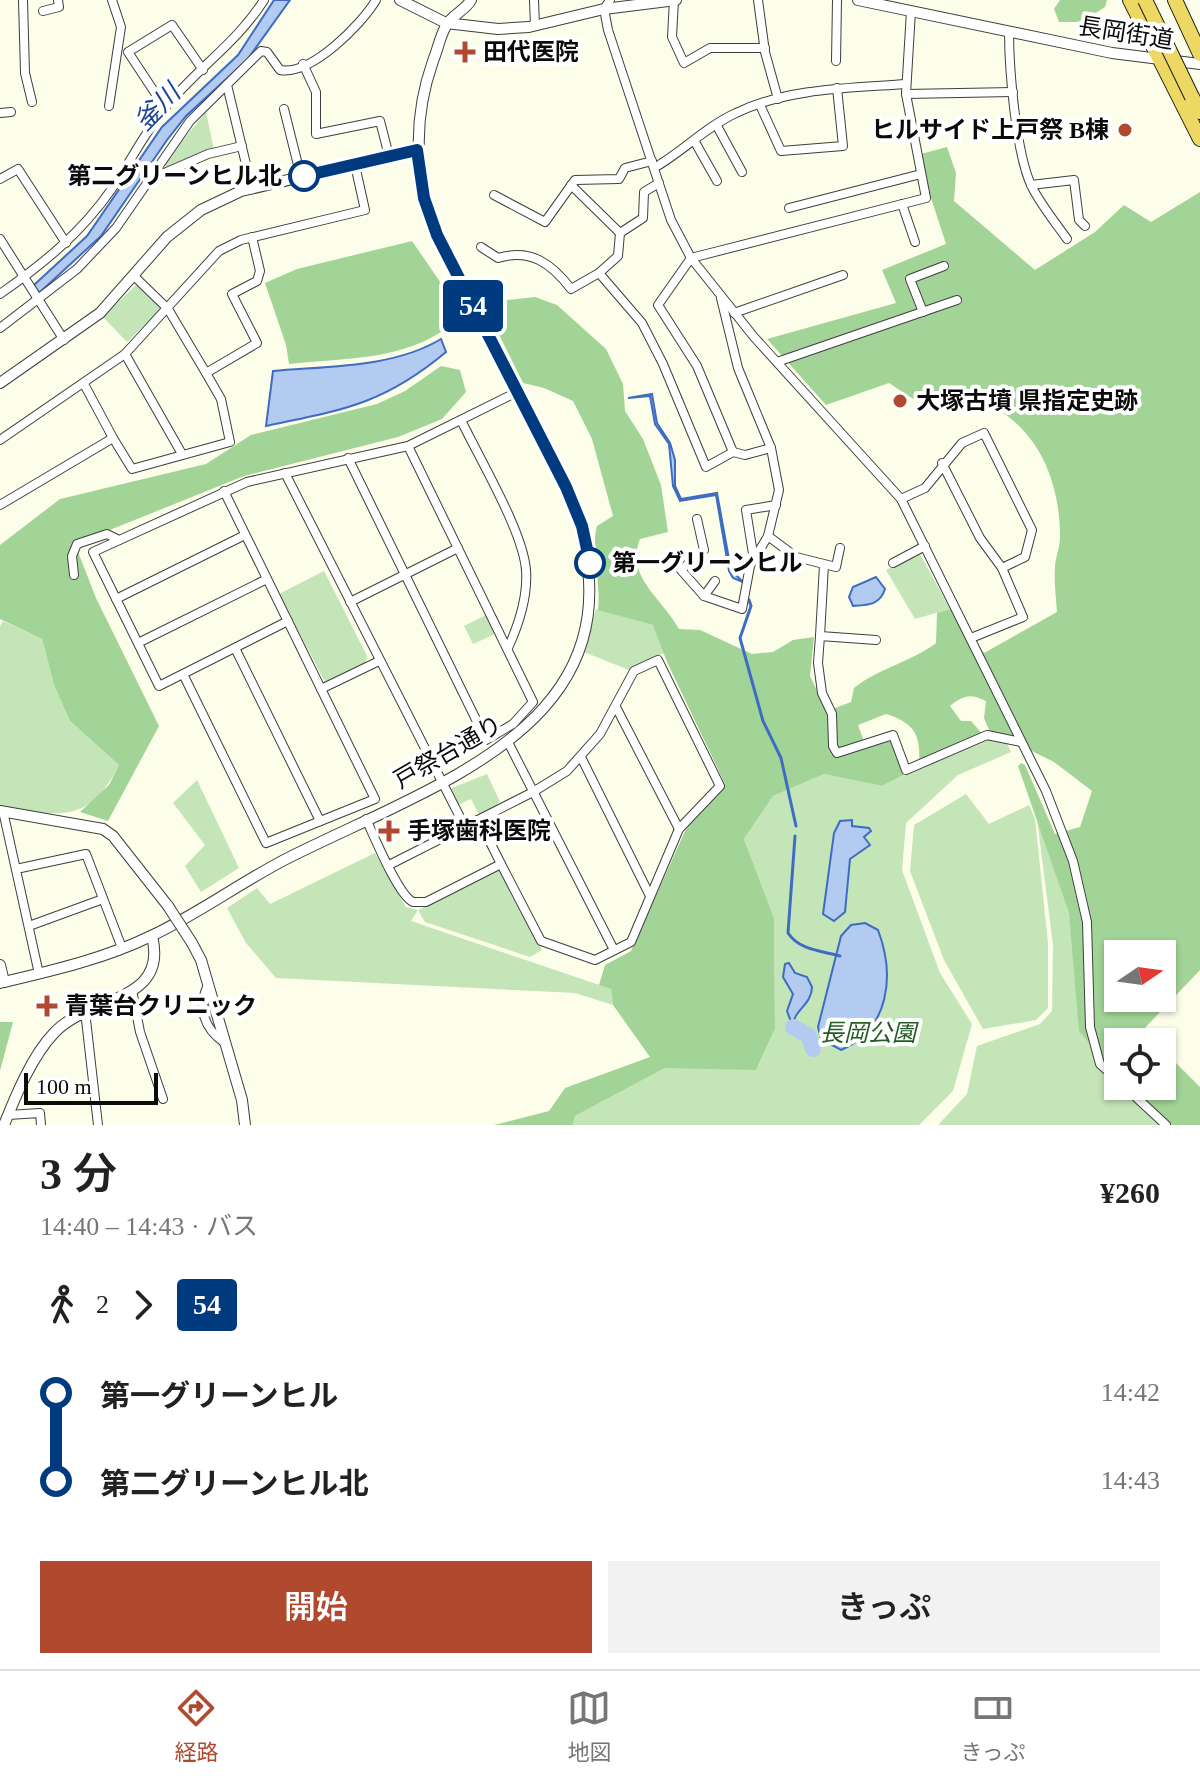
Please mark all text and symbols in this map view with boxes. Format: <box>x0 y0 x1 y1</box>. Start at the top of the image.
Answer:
street label: 長岡街道 <box>1077 13 1175 53</box>
place label: 田代医院 <box>483 39 579 65</box>
marker: 田代医院 <box>454 41 476 63</box>
water label: 釜川 <box>129 76 188 136</box>
place label: ヒルサイド上戸祭 B棟 <box>871 117 1109 143</box>
marker: ヒルサイド上戸祭 B棟 <box>1116 121 1134 139</box>
marker: 第二グリーンヒル北 <box>289 161 319 191</box>
place label: 第二グリーンヒル北 <box>67 163 282 189</box>
line badge: 54 <box>437 280 509 332</box>
text: 54 <box>459 290 487 321</box>
place label: 大塚古墳 県指定史跡 <box>916 388 1138 414</box>
marker: 大塚古墳 県指定史跡 <box>891 392 909 410</box>
marker: 第一グリーンヒル <box>575 548 605 578</box>
place label: 第一グリーンヒル <box>612 550 803 576</box>
street label: 戸祭台通り <box>390 711 506 793</box>
place label: 手塚歯科医院 <box>407 818 551 844</box>
marker: 手塚歯科医院 <box>378 820 400 842</box>
north arrow <box>1104 940 1176 1012</box>
map controls <box>1104 940 1176 1100</box>
place label: 青葉台クリニック <box>65 993 257 1019</box>
marker: 青葉台クリニック <box>36 995 58 1017</box>
park label: 長岡公園 <box>820 1020 919 1046</box>
button: locate <box>1104 1028 1176 1100</box>
scale bar <box>24 1069 158 1105</box>
text: 100 m <box>36 1074 92 1099</box>
text: 3 分 <box>40 1150 117 1199</box>
text: ¥260 <box>1100 1176 1160 1209</box>
text: 14:40 – 14:43 · バス <box>40 1212 258 1241</box>
icon: walk <box>40 1283 84 1327</box>
icon: forward <box>121 1283 165 1327</box>
text: 54 <box>193 1289 221 1320</box>
text: 2 <box>96 1290 109 1319</box>
text: 14:42 <box>1101 1378 1160 1407</box>
text: 第一グリーンヒル <box>100 1379 339 1412</box>
text: 14:43 <box>1101 1466 1160 1495</box>
text: 第二グリーンヒル北 <box>100 1467 369 1500</box>
button: 開始 <box>40 1561 592 1653</box>
button: きっぷ <box>608 1561 1160 1653</box>
tab: 経路 <box>174 1686 218 1766</box>
tab: 地図 <box>567 1686 611 1766</box>
tab: きっぷ <box>960 1686 1026 1766</box>

